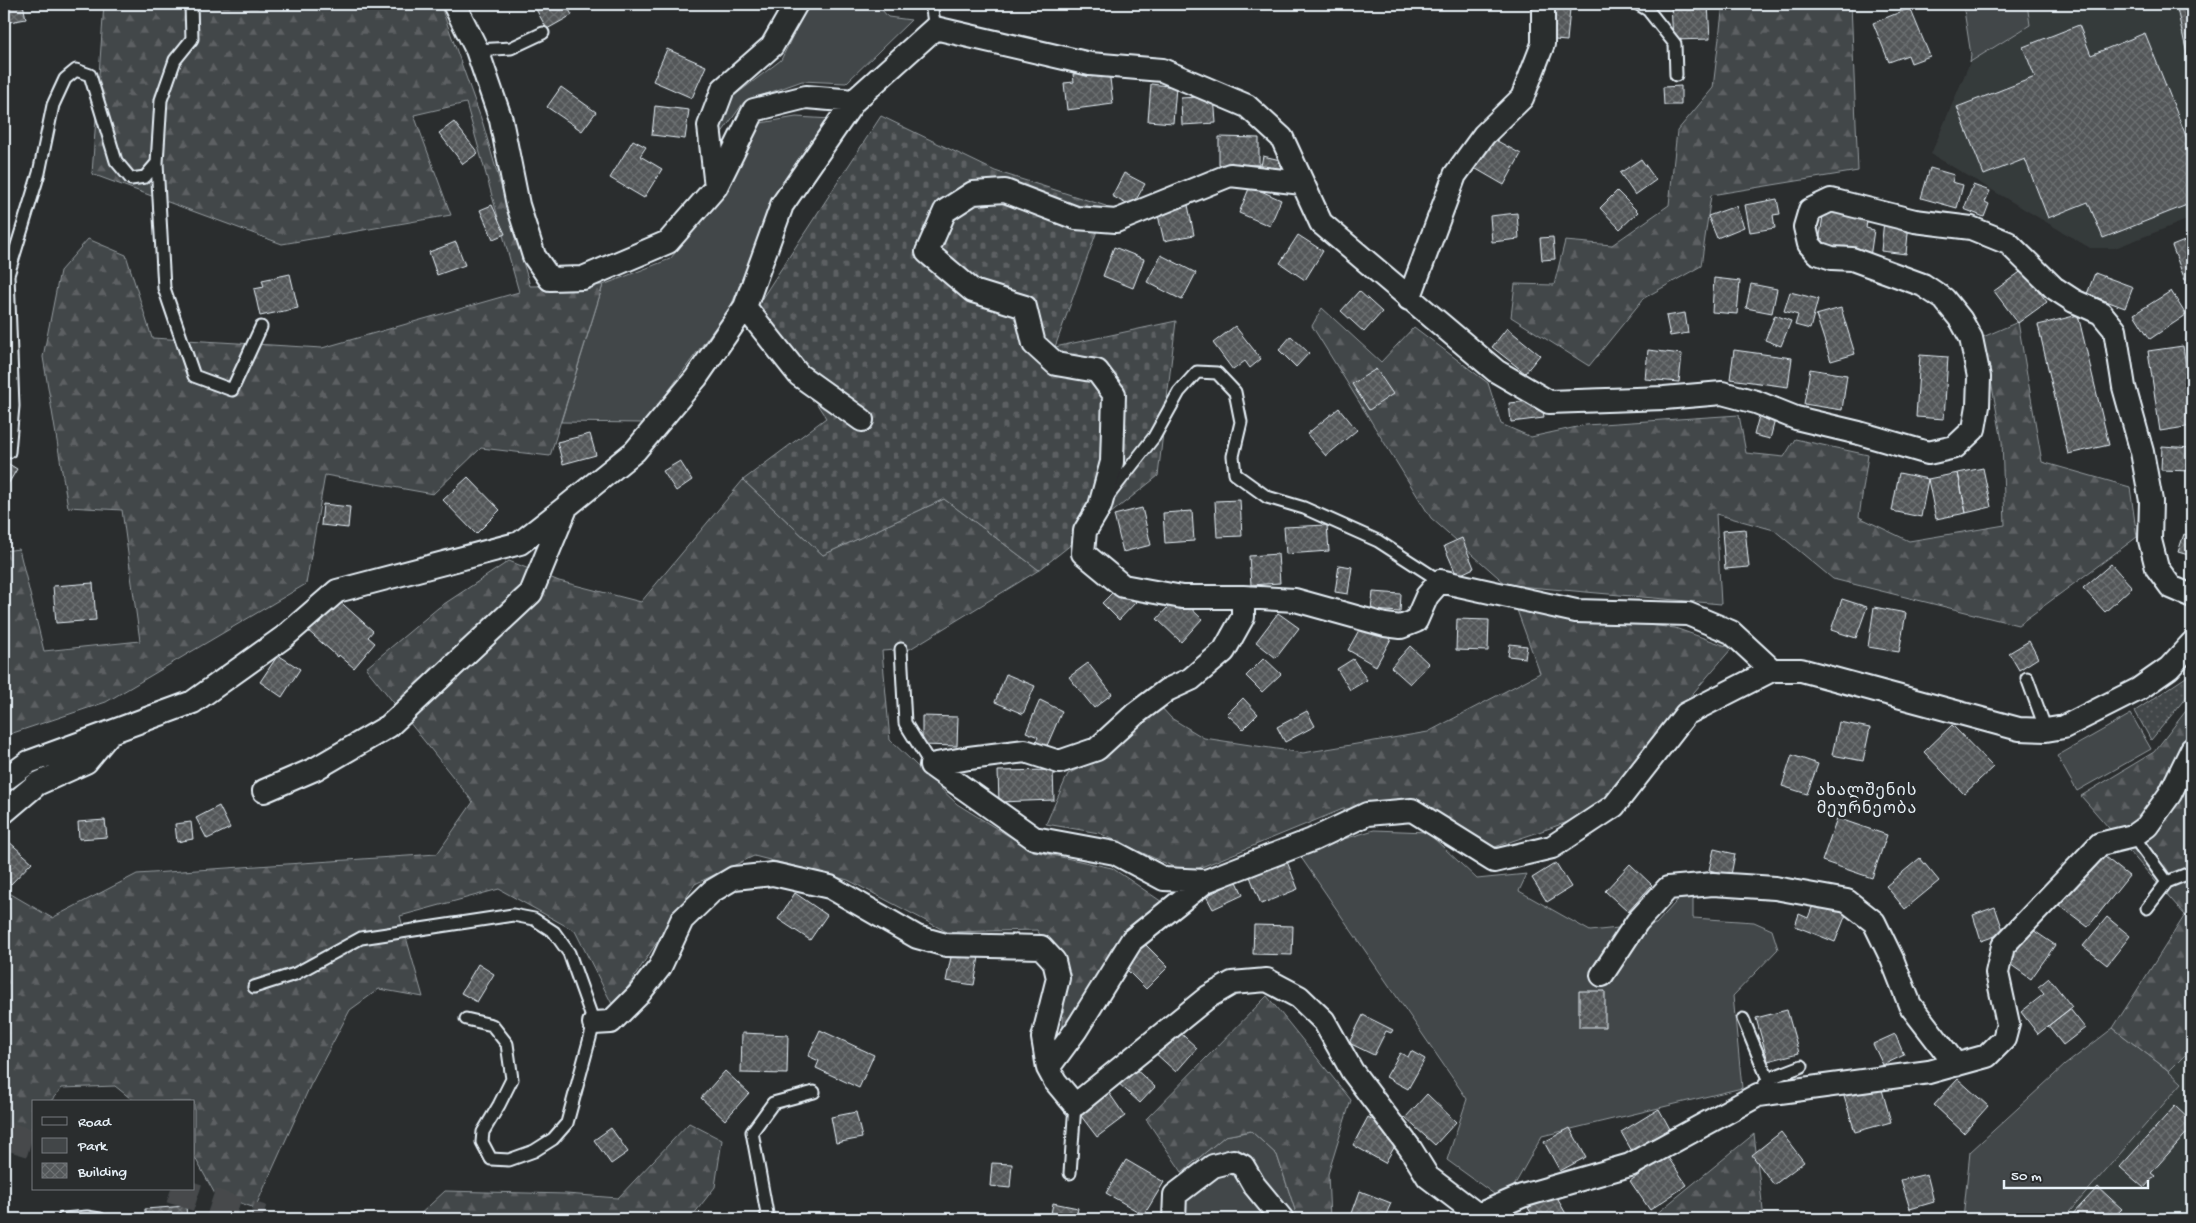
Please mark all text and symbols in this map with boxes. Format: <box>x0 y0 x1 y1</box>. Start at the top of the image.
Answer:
district label: ახალშენის მეურნეობა <box>1817 782 1917 820</box>
legend <box>32 1100 195 1190</box>
text: Road <box>78 1114 112 1132</box>
text: Park <box>77 1138 108 1156</box>
scale bar <box>2004 1158 2147 1190</box>
text: Building <box>77 1164 127 1182</box>
text: 50 m <box>2011 1168 2042 1186</box>

